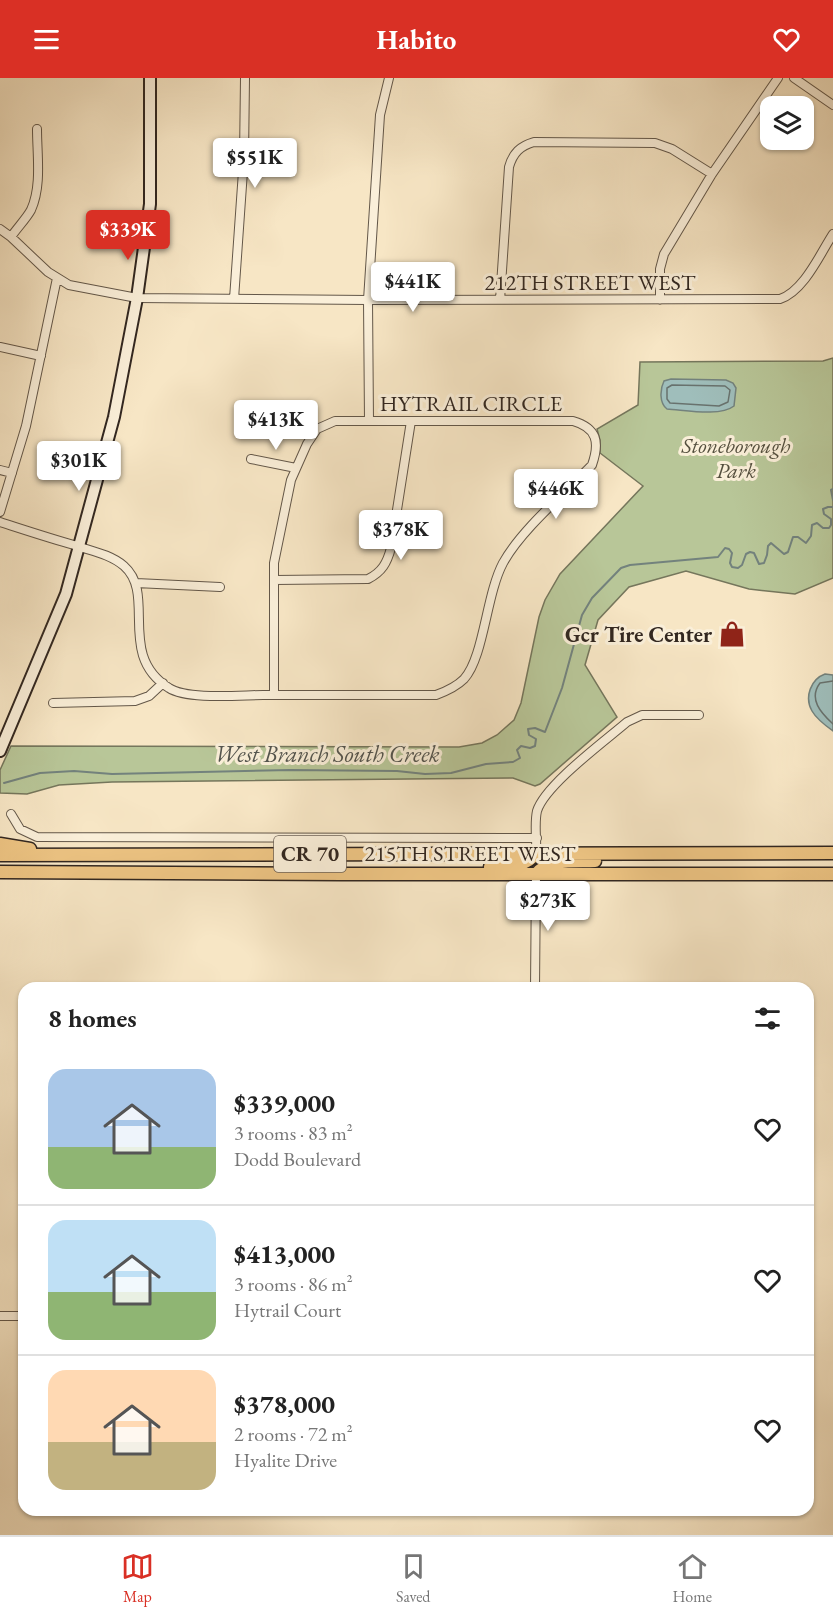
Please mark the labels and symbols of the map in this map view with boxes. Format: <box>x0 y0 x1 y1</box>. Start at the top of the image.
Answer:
pin: $551K <box>213 138 297 189</box>
pin: $339K <box>86 210 170 261</box>
pin: $441K <box>371 262 455 313</box>
street label: 212TH STREET WEST <box>485 268 696 297</box>
street label: HYTRAIL CIRCLE <box>380 389 562 418</box>
pin: $413K <box>234 400 318 451</box>
park label: Stoneborough Park <box>680 431 791 485</box>
pin: $301K <box>37 441 121 492</box>
pin: $446K <box>514 469 598 520</box>
pin: $378K <box>359 510 443 561</box>
shop icon: Gcr Tire Center <box>717 619 747 649</box>
place label: Gcr Tire Center <box>565 620 713 649</box>
water label: West Branch South Creek <box>214 738 440 769</box>
road number: CR 70 <box>274 836 346 872</box>
street label: 215TH STREET WEST <box>365 839 576 868</box>
pin: $273K <box>506 881 590 932</box>

